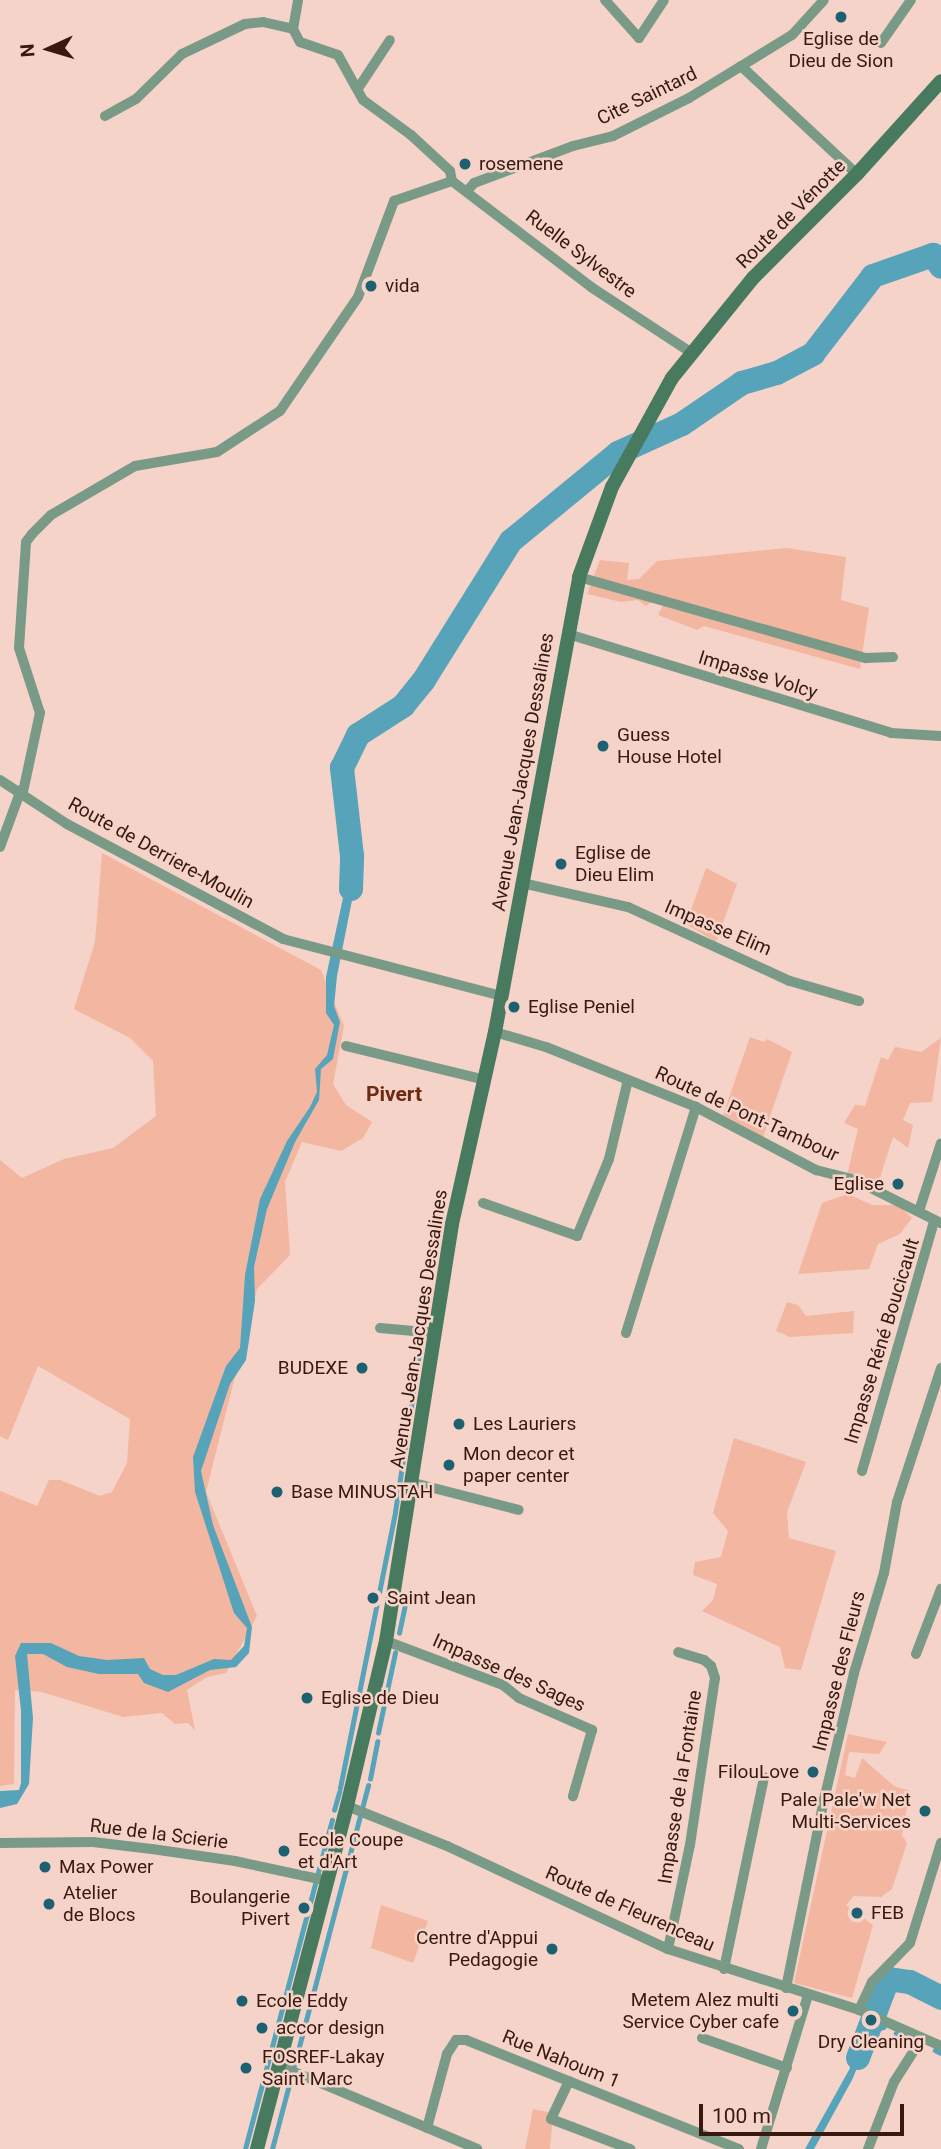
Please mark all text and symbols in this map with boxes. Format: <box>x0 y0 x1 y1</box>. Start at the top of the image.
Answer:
marker: Eglise de Dieu de Sion <box>833 9 849 25</box>
north arrow <box>14 14 84 84</box>
place label: Eglise de Dieu de Sion <box>788 28 894 72</box>
text: N <box>16 43 39 58</box>
street label: Cite Saintard <box>593 62 701 130</box>
place label: rosemene <box>479 153 563 175</box>
street label: Route de Vénotte <box>732 155 850 273</box>
marker: rosemene <box>457 156 473 172</box>
street label: Ruelle Sylvestre <box>521 205 641 303</box>
place label: vida <box>385 275 420 297</box>
marker: vida <box>363 278 379 294</box>
street label: Avenue Jean-Jacques Dessalines <box>487 631 559 913</box>
street label: Impasse Volcy <box>696 646 820 704</box>
place label: Guess House Hotel <box>617 724 722 768</box>
marker: Guess House Hotel <box>595 738 611 754</box>
street label: Route de Derriere-Moulin <box>64 792 258 914</box>
place label: Eglise de Dieu Elim <box>575 842 654 886</box>
marker: Eglise de Dieu Elim <box>553 856 569 872</box>
street label: Impasse Elim <box>661 895 775 961</box>
place label: Eglise Peniel <box>528 996 635 1018</box>
marker: Eglise Peniel <box>506 999 522 1015</box>
street label: Route de Pont-Tambour <box>652 1061 842 1167</box>
district label: Pivert <box>366 1081 422 1107</box>
place label: Eglise <box>834 1173 884 1195</box>
marker: Eglise <box>890 1176 906 1192</box>
street label: Avenue Jean-Jacques Dessalines <box>386 1188 452 1470</box>
street label: Impasse Réné Boucicault <box>840 1236 924 1446</box>
place label: BUDEXE <box>278 1357 348 1379</box>
marker: BUDEXE <box>354 1360 370 1376</box>
place label: Les Lauriers <box>473 1413 576 1435</box>
marker: Les Lauriers <box>451 1416 467 1432</box>
place label: Mon decor et paper center <box>463 1443 575 1487</box>
marker: Mon decor et paper center <box>441 1457 457 1473</box>
place label: Base MINUSTAH <box>291 1481 433 1503</box>
marker: Base MINUSTAH <box>269 1484 285 1500</box>
place label: Saint Jean <box>387 1587 476 1609</box>
street label: Impasse des Fleurs <box>808 1588 870 1754</box>
marker: Saint Jean <box>365 1590 381 1606</box>
street label: Impasse des Sages <box>429 1629 589 1717</box>
place label: Eglise de Dieu <box>321 1687 439 1709</box>
street label: Impasse de la Fontaine <box>653 1689 707 1885</box>
marker: Eglise de Dieu <box>299 1690 315 1706</box>
place label: FilouLove <box>718 1761 799 1783</box>
marker: FilouLove <box>805 1764 821 1780</box>
place label: Pale Pale'w Net Multi-Services <box>780 1789 911 1833</box>
marker: Pale Pale'w Net Multi-Services <box>917 1803 933 1819</box>
street label: Rue de la Scierie <box>89 1814 229 1854</box>
place label: Ecole Coupe et d'Art <box>298 1829 403 1873</box>
marker: Ecole Coupe et d'Art <box>276 1843 292 1859</box>
place label: Max Power <box>59 1856 154 1878</box>
marker: Max Power <box>37 1859 53 1875</box>
street label: Route de Fleurenceau <box>542 1861 718 1957</box>
place label: Atelier de Blocs <box>63 1882 136 1926</box>
place label: Boulangerie Pivert <box>190 1886 290 1930</box>
marker: Atelier de Blocs <box>41 1896 57 1912</box>
marker: Boulangerie Pivert <box>296 1900 312 1916</box>
place label: FEB <box>871 1902 904 1924</box>
marker: FEB <box>849 1905 865 1921</box>
place label: Centre d'Appui Pedagogie <box>416 1927 538 1971</box>
marker: Centre d'Appui Pedagogie <box>544 1941 560 1957</box>
place label: Metem Alez multi Service Cyber cafe <box>622 1989 779 2033</box>
place label: Ecole Eddy <box>256 1990 348 2012</box>
marker: Ecole Eddy <box>234 1993 250 2009</box>
marker: Metem Alez multi Service Cyber cafe <box>785 2003 801 2019</box>
marker: Dry Cleaning <box>863 2012 879 2028</box>
place label: accor design <box>276 2017 385 2039</box>
marker: accor design <box>254 2020 270 2036</box>
street label: Rue Nahoum 1 <box>499 2025 623 2093</box>
place label: Dry Cleaning <box>818 2031 924 2053</box>
place label: FOSREF-Lakay Saint Marc <box>262 2046 384 2090</box>
marker: FOSREF-Lakay Saint Marc <box>236 2058 256 2078</box>
scale bar <box>703 2090 908 2134</box>
text: 100 m <box>712 2104 771 2128</box>

